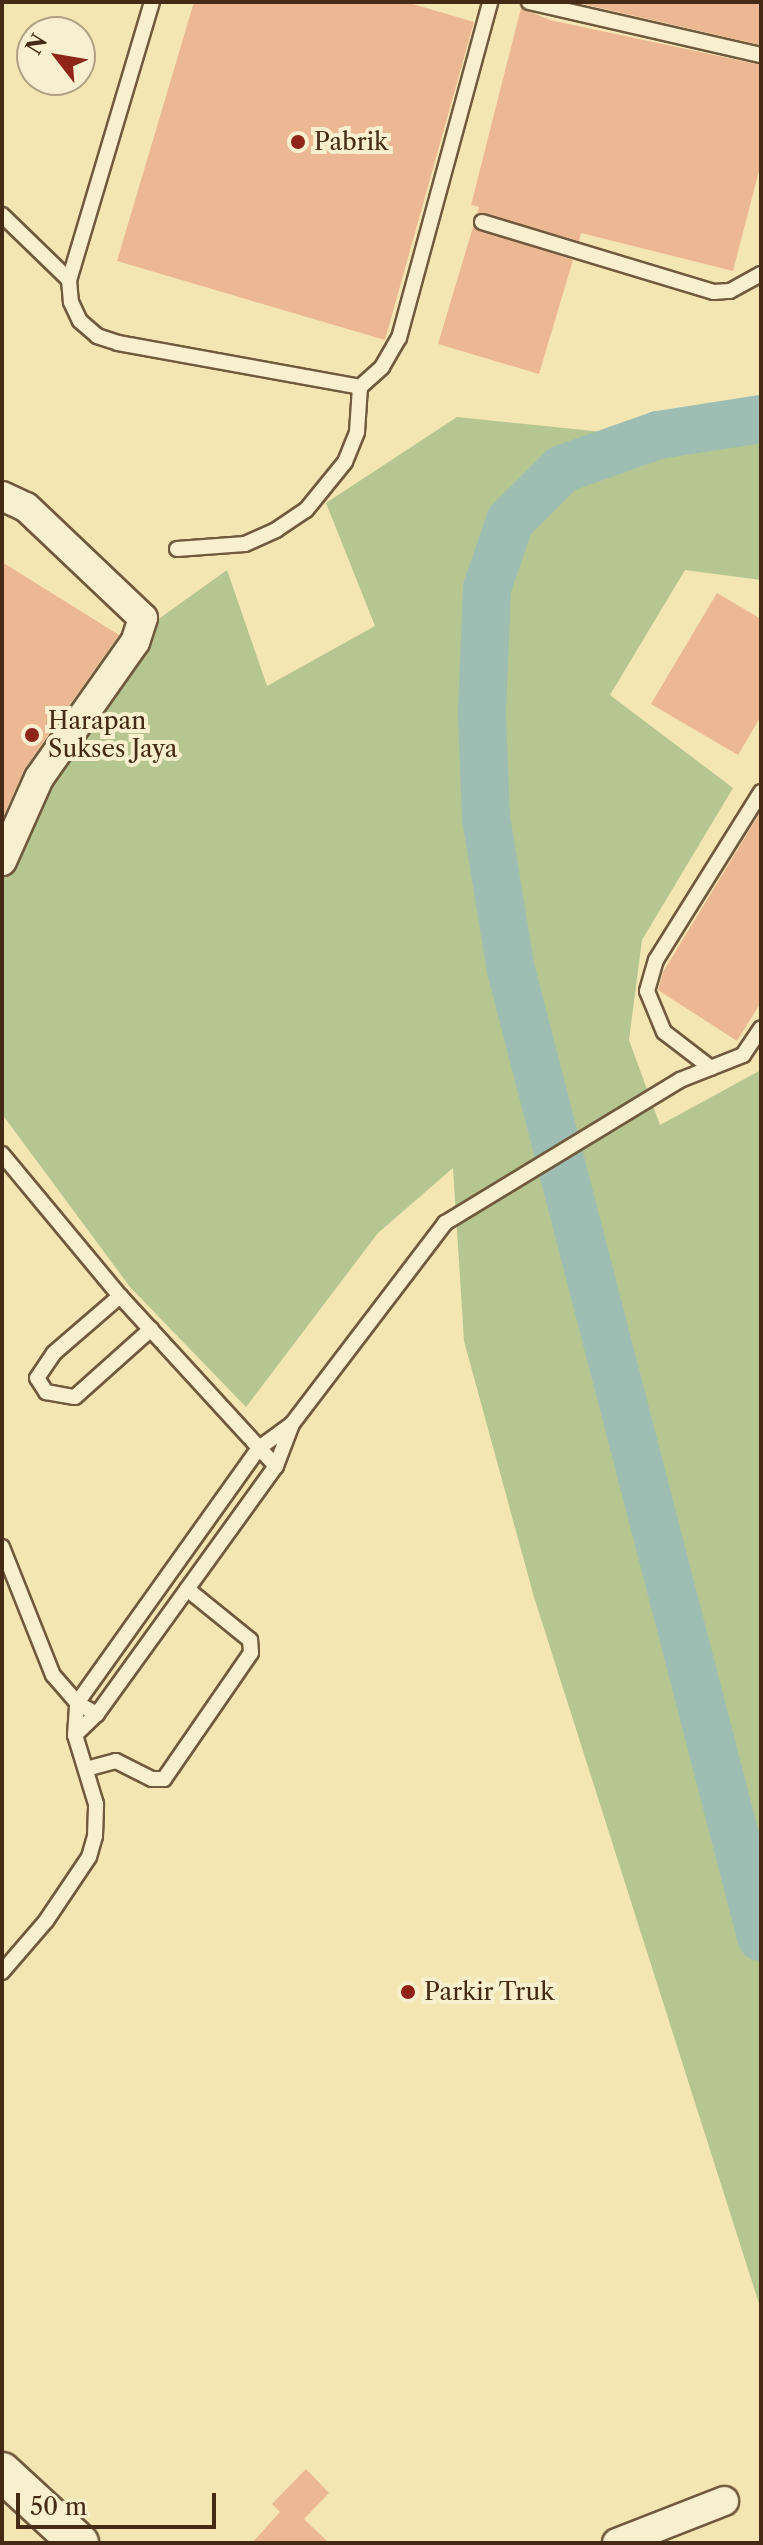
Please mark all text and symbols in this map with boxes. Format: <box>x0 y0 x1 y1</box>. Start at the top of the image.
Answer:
north arrow <box>16 16 96 96</box>
text: N <box>20 29 53 60</box>
place label: Pabrik <box>314 128 388 156</box>
marker: Pabrik <box>289 133 307 151</box>
place label: Harapan Sukses Jaya <box>48 707 177 763</box>
marker: Harapan Sukses Jaya <box>23 726 41 744</box>
place label: Parkir Truk <box>424 1978 555 2006</box>
marker: Parkir Truk <box>399 1983 417 2001</box>
scale bar <box>20 2477 220 2527</box>
text: 50 m <box>30 2492 87 2521</box>

